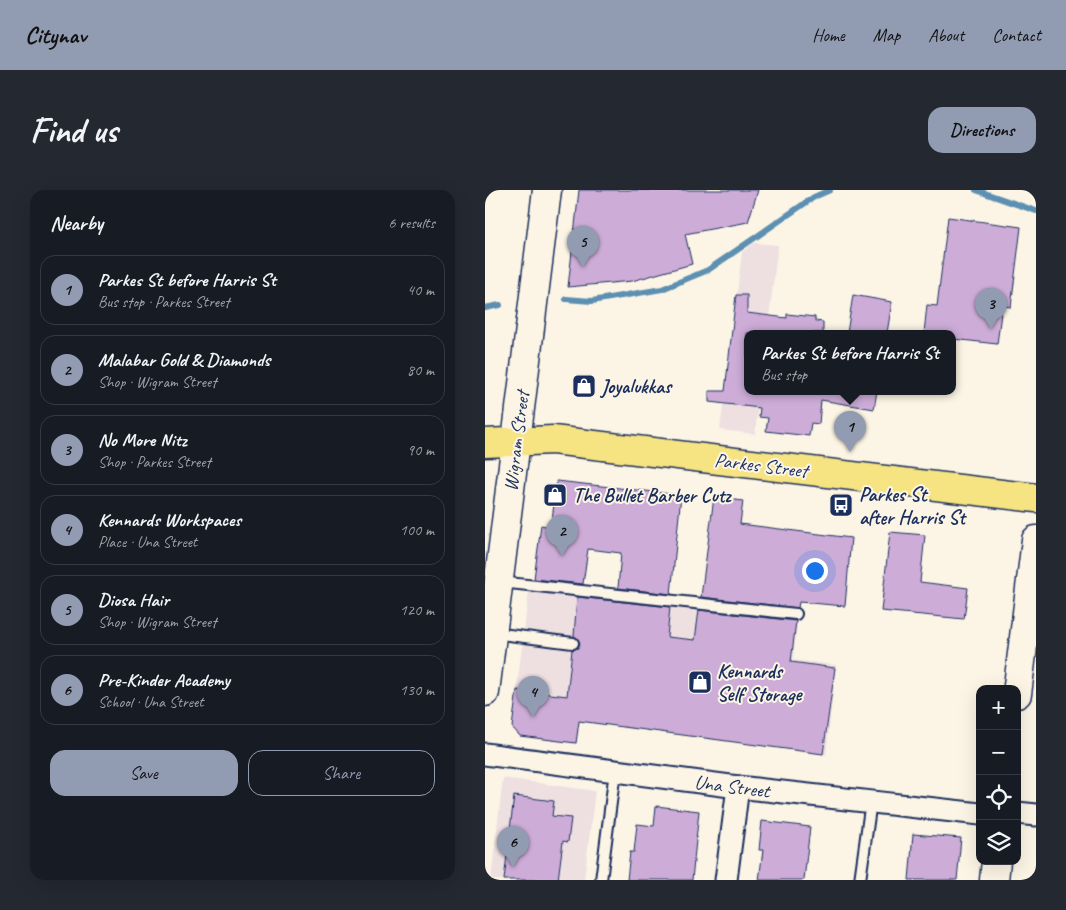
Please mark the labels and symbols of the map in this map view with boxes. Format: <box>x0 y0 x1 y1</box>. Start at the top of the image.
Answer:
pin: 5 <box>567 226 599 267</box>
pin: 3 <box>975 288 1007 329</box>
shop icon: Joyalukkas <box>571 373 597 399</box>
place label: Joyalukkas <box>599 374 673 399</box>
street label: Wigram Street <box>498 386 535 493</box>
pin: 1 <box>834 411 866 452</box>
street label: Parkes Street <box>713 447 812 484</box>
shop icon: The Bullet Barber Cutz <box>542 482 568 508</box>
place label: Parkes St after Harris St <box>859 482 967 530</box>
place label: The Bullet Barber Cutz <box>573 483 732 508</box>
bus stop icon: Parkes St after Harris St <box>828 492 854 518</box>
pin: 2 <box>546 515 578 556</box>
your location <box>802 558 828 584</box>
place label: Kennards Self Storage <box>717 659 803 707</box>
shop icon: Kennards Self Storage <box>687 669 713 695</box>
pin: 4 <box>517 676 549 717</box>
street label: Una Street <box>693 769 773 804</box>
pin: 6 <box>497 826 529 867</box>

